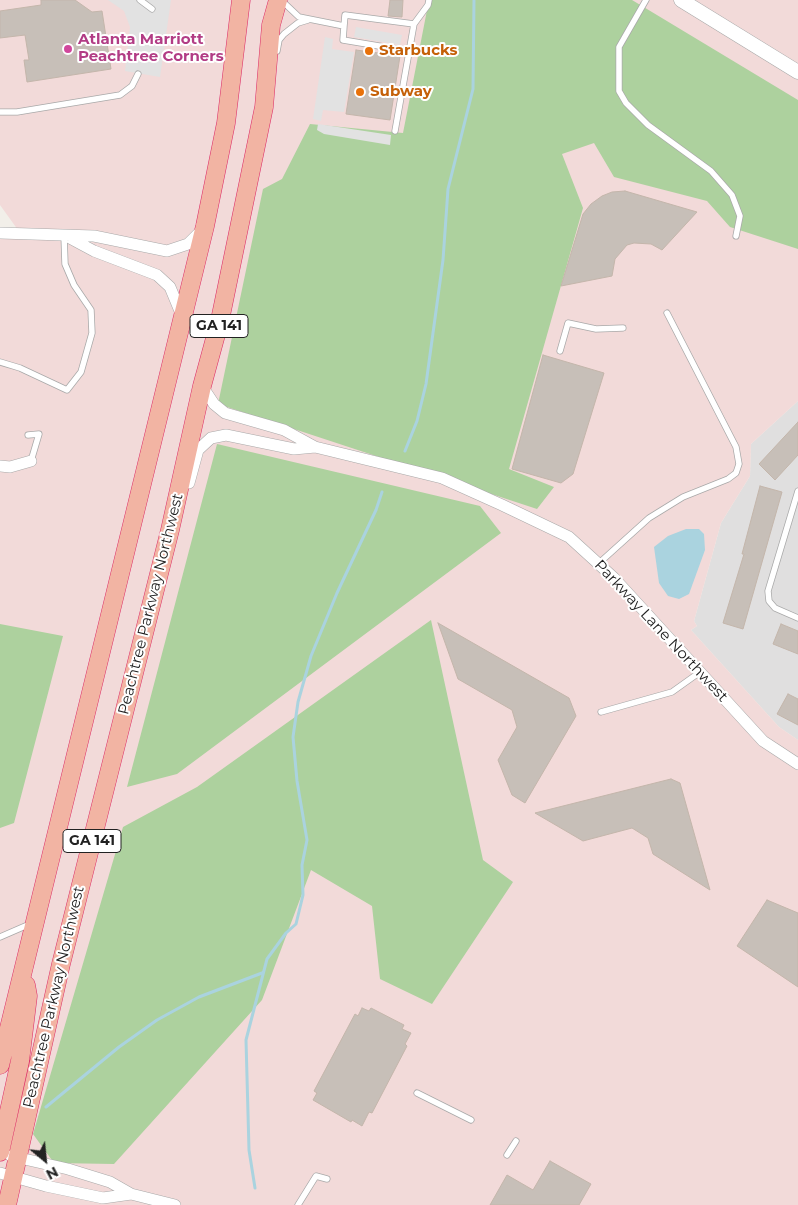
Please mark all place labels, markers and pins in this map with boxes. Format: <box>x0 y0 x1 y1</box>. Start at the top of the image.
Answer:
place label: Atlanta Marriott Peachtree Corners <box>78 31 224 66</box>
place label: Starbucks <box>379 42 457 60</box>
marker: Atlanta Marriott Peachtree Corners <box>62 43 74 55</box>
marker: Starbucks <box>363 45 375 57</box>
place label: Subway <box>370 83 432 101</box>
marker: Subway <box>354 86 366 98</box>

